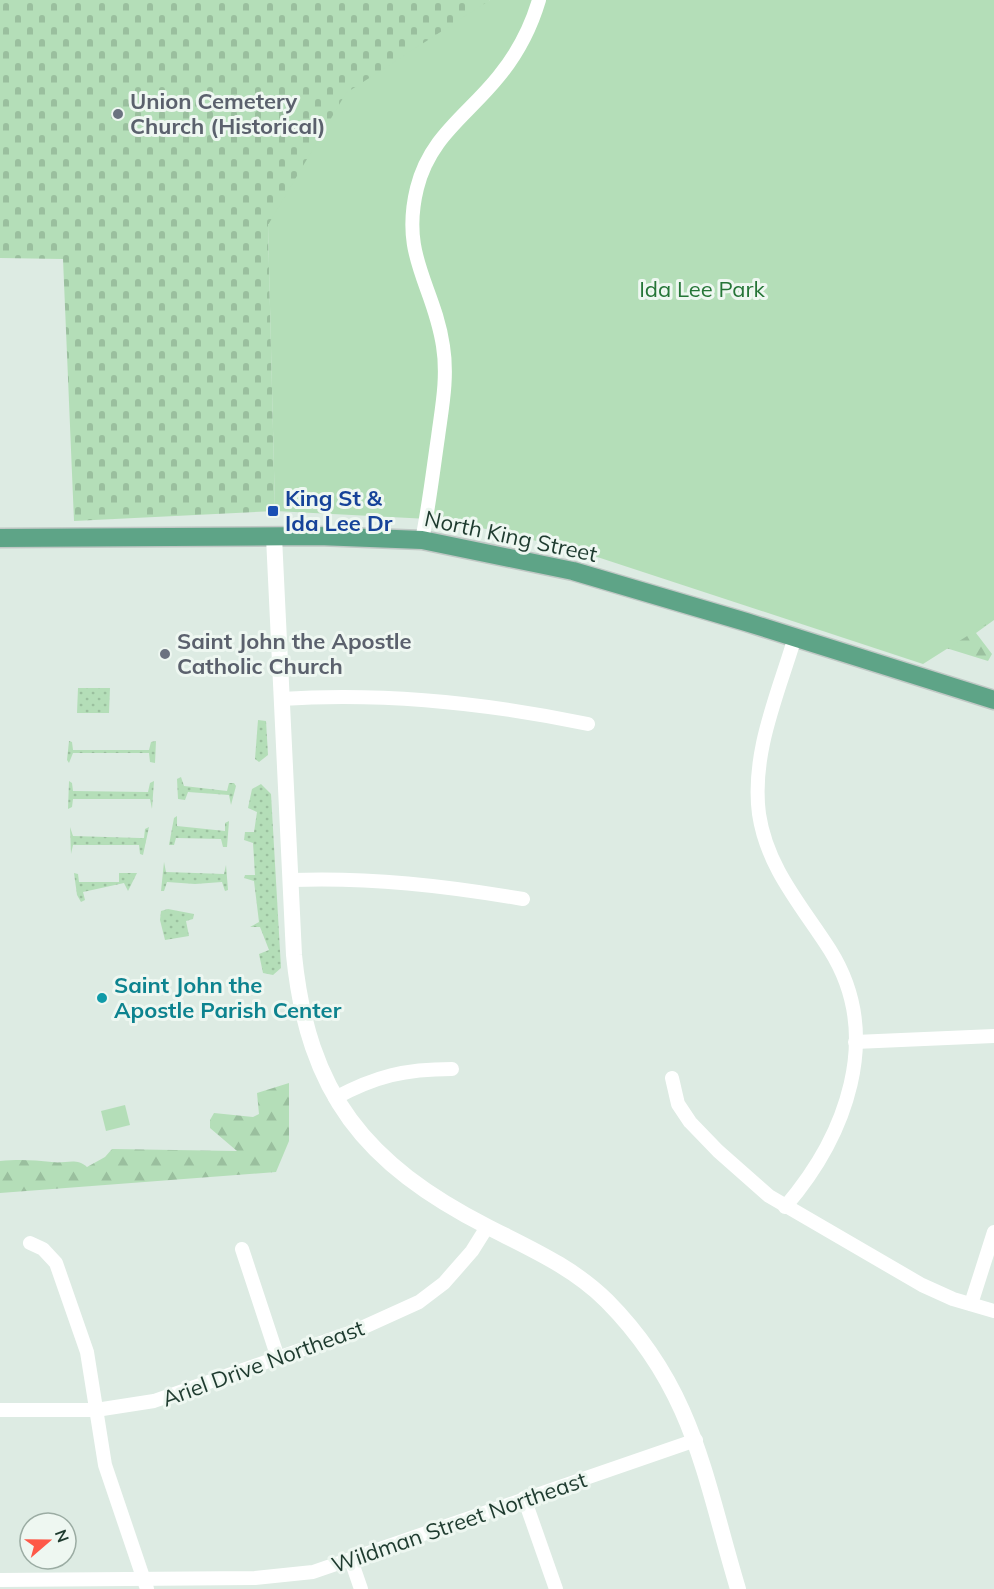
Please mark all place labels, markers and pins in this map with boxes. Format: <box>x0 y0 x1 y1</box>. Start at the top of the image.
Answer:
place label: Union Cemetery Church (Historical) <box>130 87 326 140</box>
marker: Union Cemetery Church (Historical) <box>111 107 125 121</box>
place label: King St & Ida Lee Dr <box>285 484 393 537</box>
marker: King St & Ida Lee Dr <box>266 504 280 518</box>
place label: Saint John the Apostle Catholic Church <box>177 627 412 680</box>
marker: Saint John the Apostle Catholic Church <box>158 647 172 661</box>
place label: Saint John the Apostle Parish Center <box>114 971 342 1024</box>
marker: Saint John the Apostle Parish Center <box>95 991 109 1005</box>

